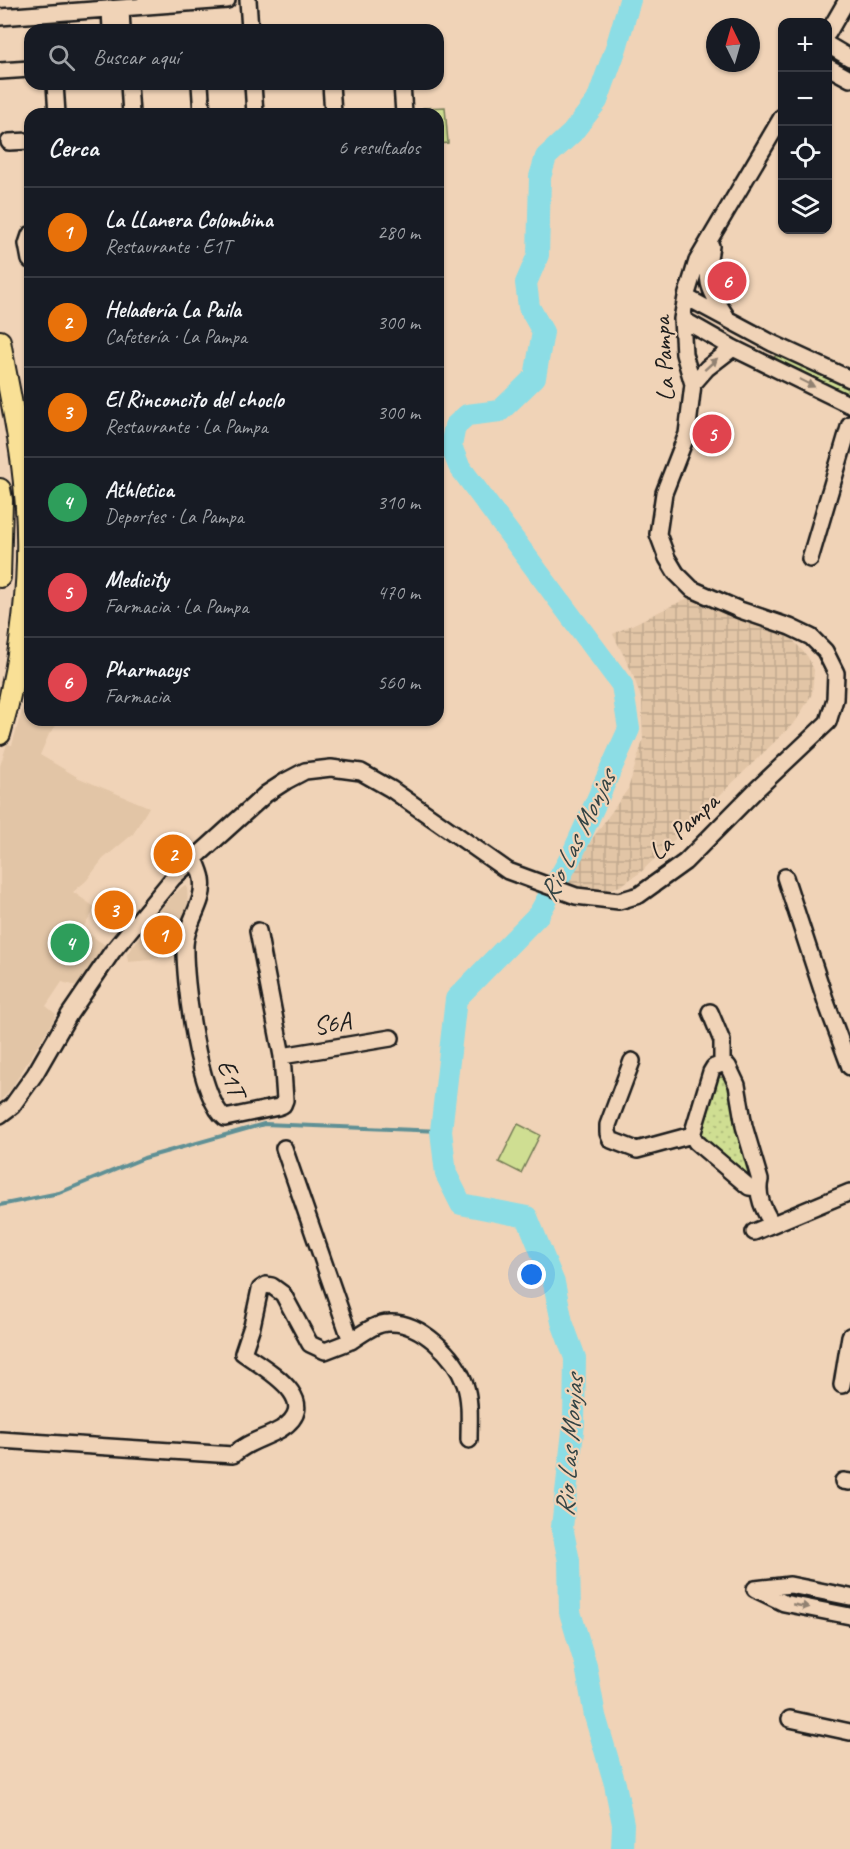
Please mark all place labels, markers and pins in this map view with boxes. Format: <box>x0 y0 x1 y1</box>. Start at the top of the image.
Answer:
pin: 6 <box>708 258 746 304</box>
pin: 5 <box>692 412 732 456</box>
pin: 2 <box>154 832 192 876</box>
pin: 3 <box>94 888 134 932</box>
pin: 1 <box>144 912 182 958</box>
pin: 4 <box>50 920 90 966</box>

